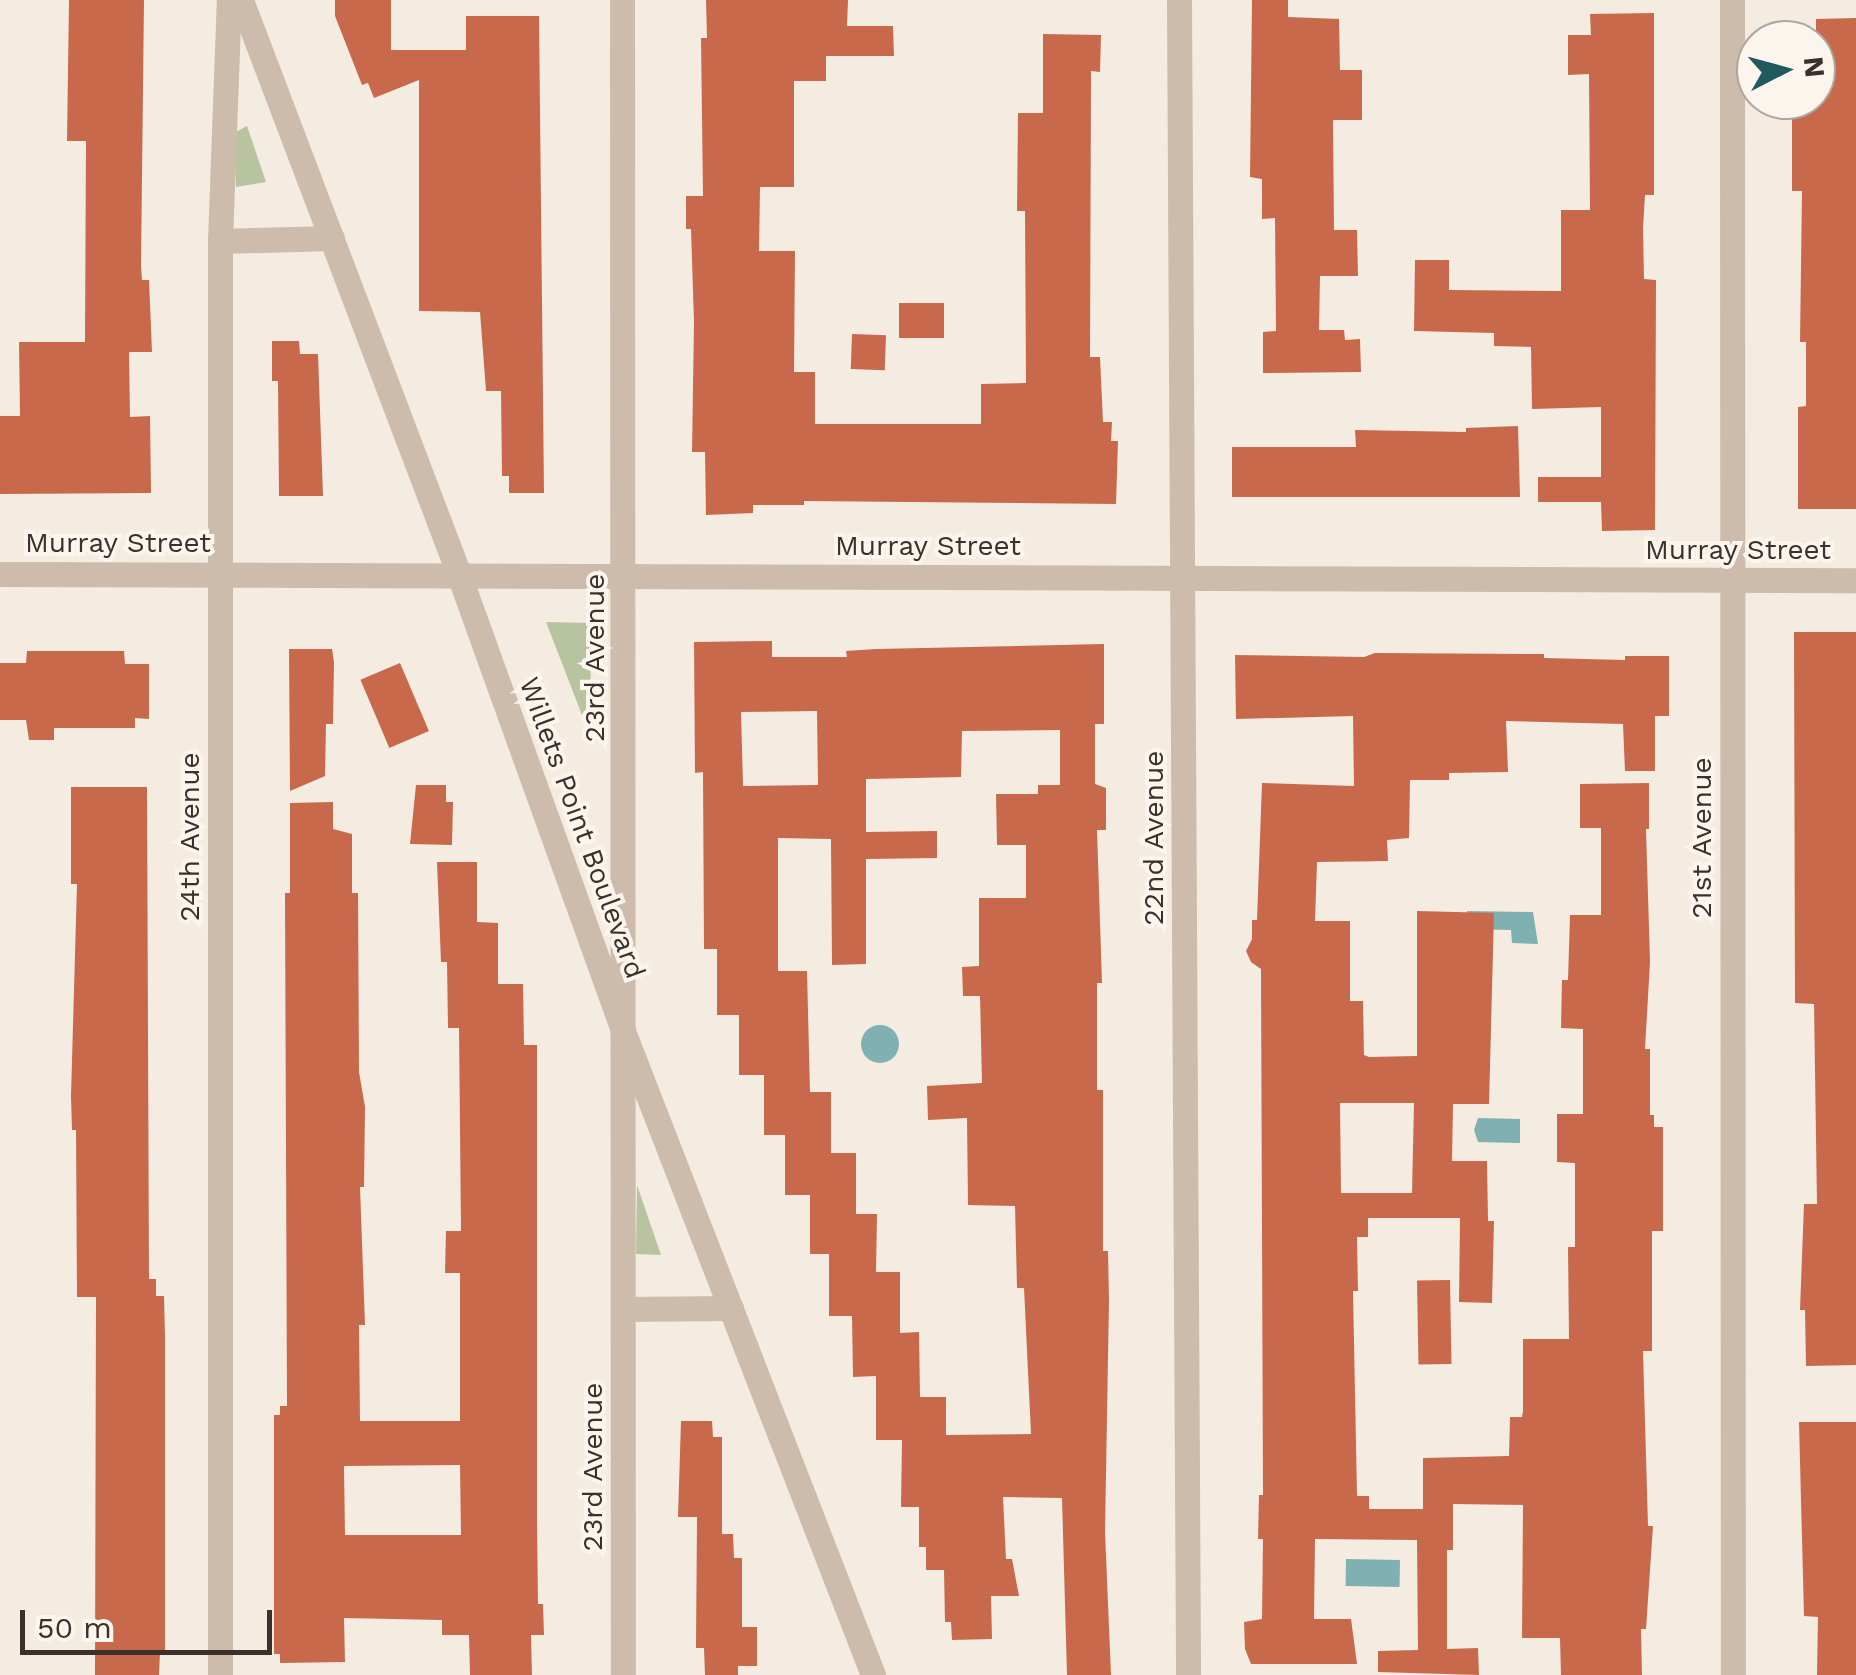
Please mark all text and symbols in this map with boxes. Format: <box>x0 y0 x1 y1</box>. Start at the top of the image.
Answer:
north arrow <box>1736 20 1836 120</box>
text: N <box>1797 55 1832 79</box>
street label: Murray Street <box>25 526 211 560</box>
street label: Murray Street <box>835 529 1021 563</box>
street label: Murray Street <box>1645 533 1831 567</box>
street label: 23rd Avenue <box>578 573 612 743</box>
street label: Willets Point Boulevard <box>512 673 652 983</box>
street label: 22nd Avenue <box>1137 750 1171 926</box>
street label: 24th Avenue <box>173 752 207 922</box>
street label: 21st Avenue <box>1685 757 1719 919</box>
street label: 23rd Avenue <box>576 1382 610 1552</box>
scale bar <box>25 1590 278 1652</box>
text: 50 m <box>37 1610 112 1645</box>

